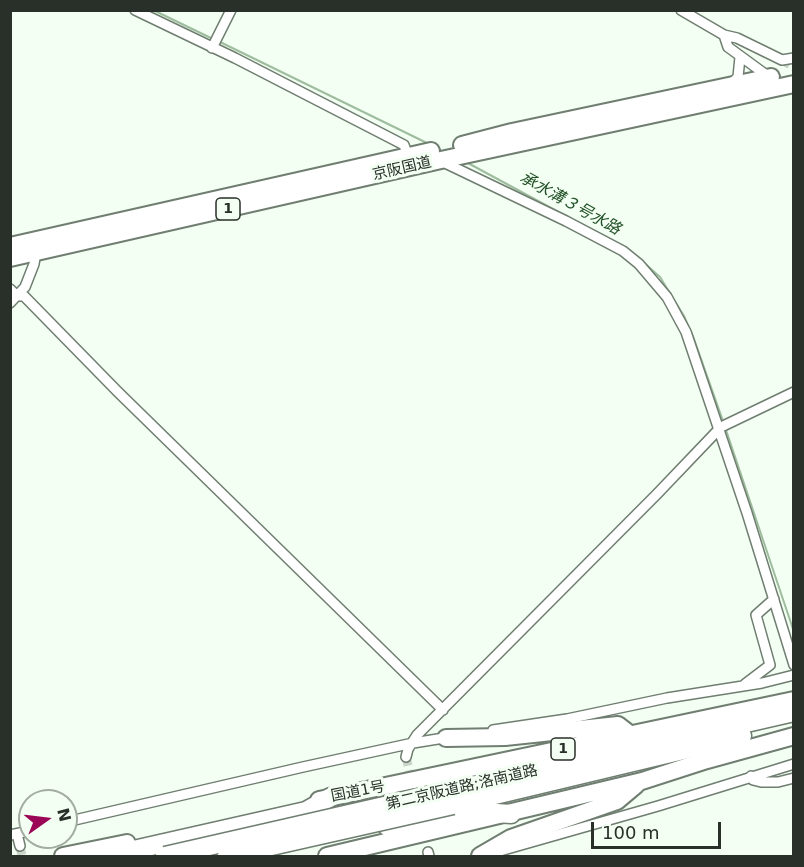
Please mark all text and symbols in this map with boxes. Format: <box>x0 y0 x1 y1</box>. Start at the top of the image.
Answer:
street label: 京阪国道 <box>371 153 433 185</box>
water label: 承水溝３号水路 <box>516 168 624 240</box>
road number: 1 <box>216 198 240 220</box>
road number: 1 <box>551 738 575 760</box>
street label: 第二京阪道路;洛南道路 <box>384 762 540 814</box>
street label: 国道1号 <box>330 778 386 806</box>
north arrow <box>18 789 78 849</box>
text: N <box>53 806 75 824</box>
scale bar <box>594 810 724 848</box>
text: 100 m <box>602 822 660 843</box>

